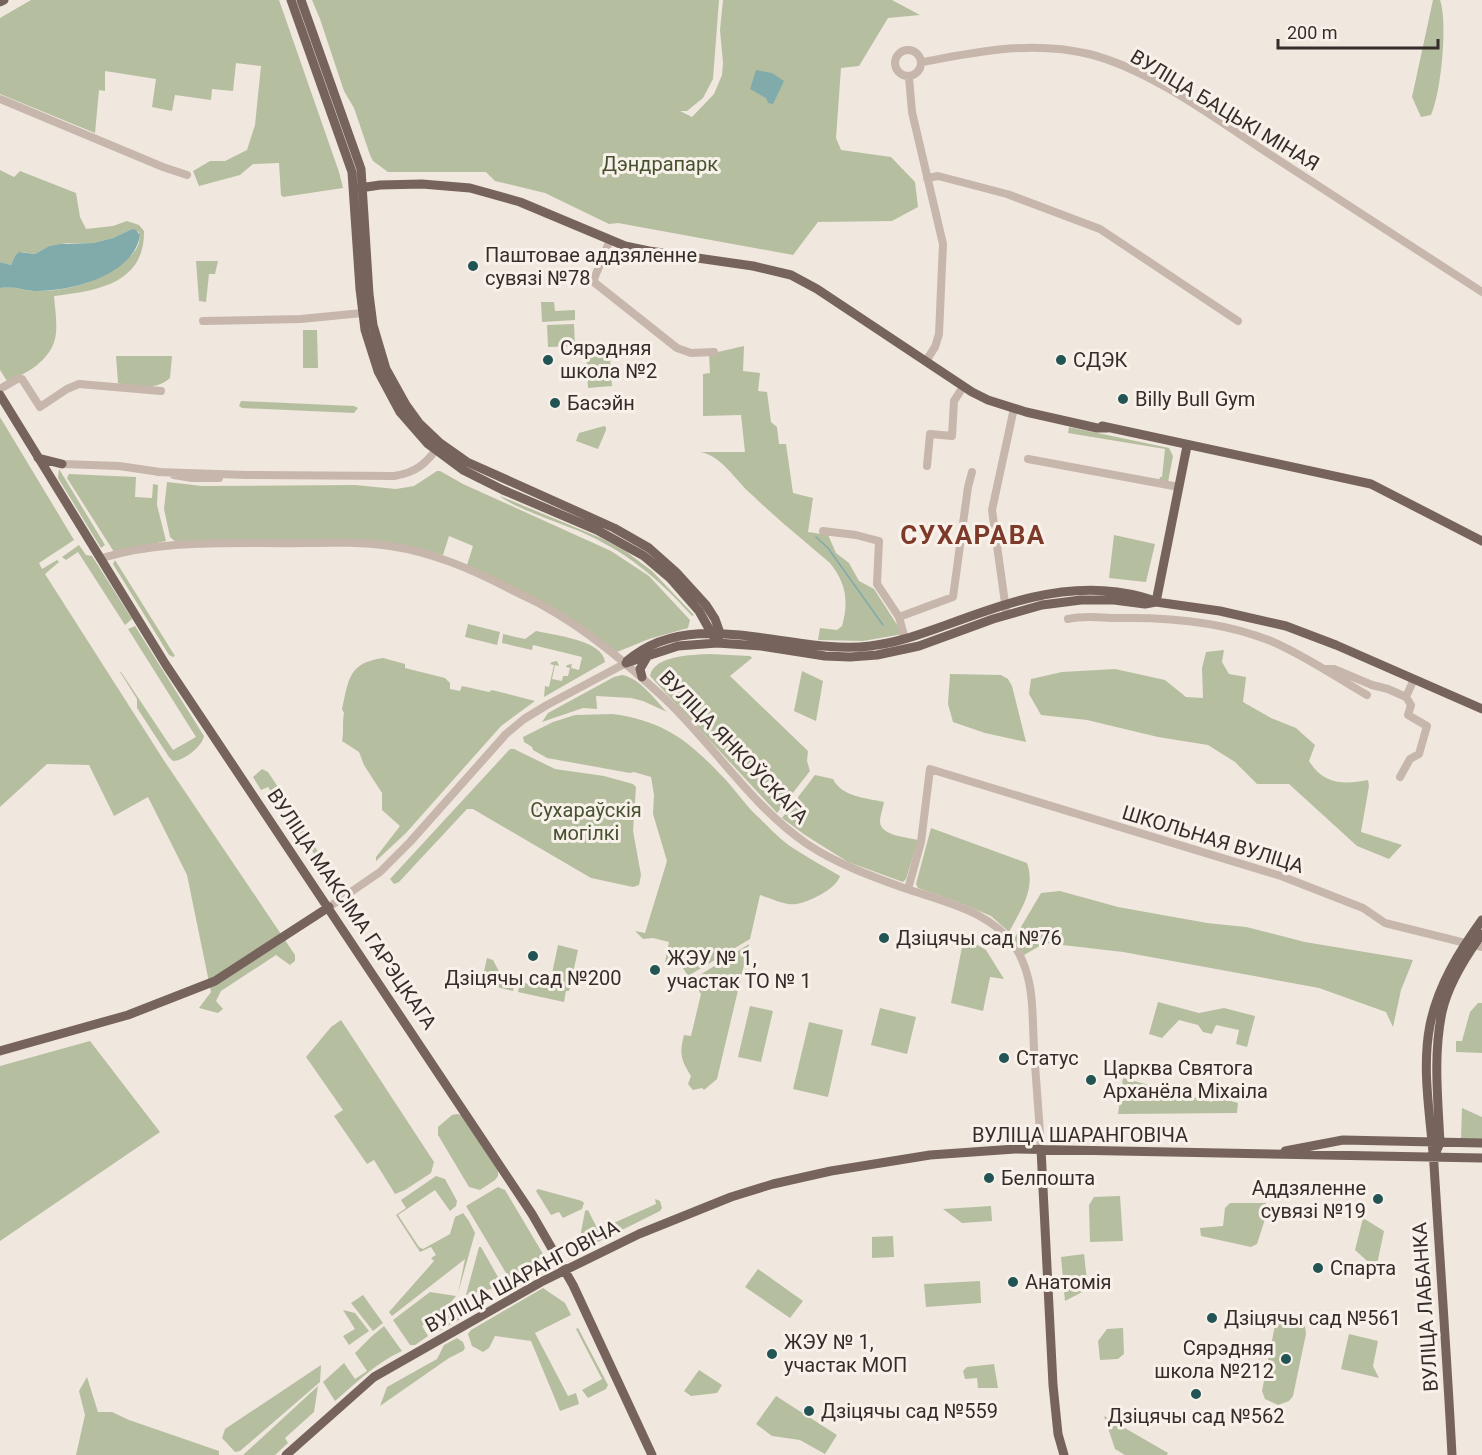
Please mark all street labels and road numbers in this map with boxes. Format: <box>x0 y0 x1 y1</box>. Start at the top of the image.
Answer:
street label: ВУЛІЦА БАЦЬКІ МІНАЯ <box>1126 44 1324 176</box>
street label: ВУЛІЦА ЯНКОЎСКАГА <box>655 665 813 829</box>
street label: ВУЛІЦА МАКСІМА ГАРЭЦКАГА <box>262 784 442 1034</box>
street label: ШКОЛЬНАЯ ВУЛІЦА <box>1119 800 1307 878</box>
street label: ВУЛІЦА ШАРАНГОВІЧА <box>972 1123 1188 1147</box>
street label: ВУЛІЦА ШАРАНГОВІЧА <box>421 1215 623 1337</box>
street label: ВУЛІЦА ЛАБАНКА <box>1407 1221 1443 1393</box>

